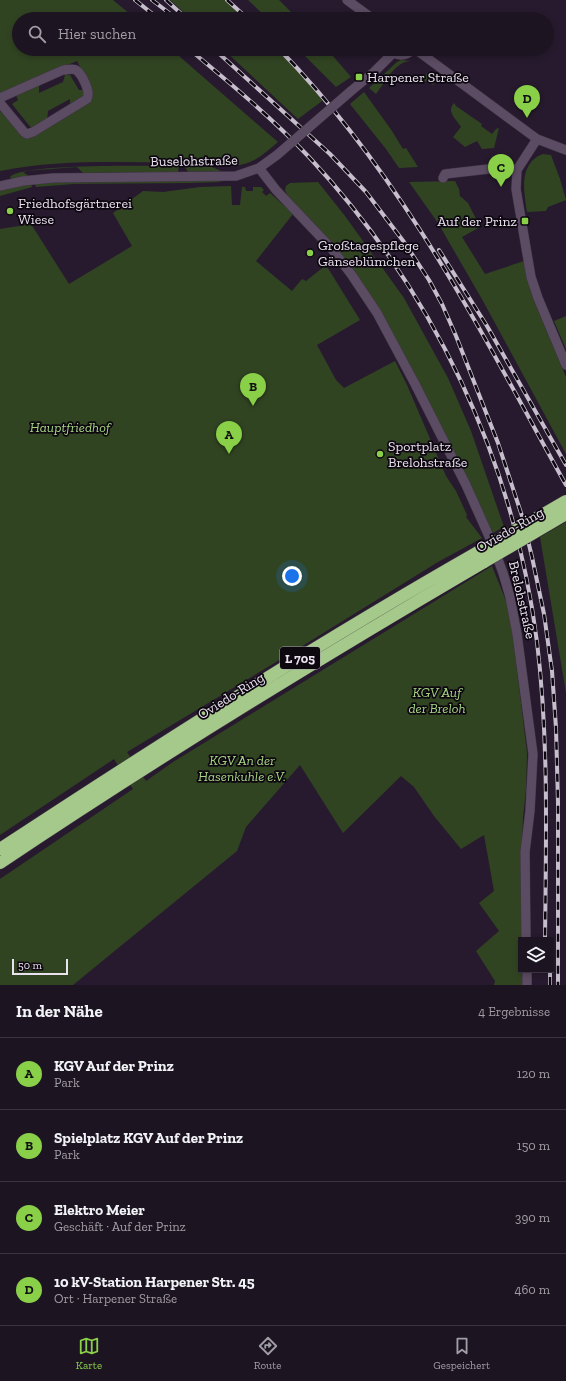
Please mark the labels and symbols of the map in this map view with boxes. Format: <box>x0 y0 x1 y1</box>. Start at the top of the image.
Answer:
place label: Harpener Straße <box>367 69 469 86</box>
marker: Harpener Straße <box>354 72 364 82</box>
pin: D <box>514 85 540 118</box>
street label: Buselohstraße <box>150 152 238 170</box>
pin: C <box>488 154 514 187</box>
place label: Friedhofsgärtnerei Wiese <box>18 195 132 228</box>
marker: Friedhofsgärtnerei Wiese <box>5 206 15 216</box>
place label: Auf der Prinz <box>437 213 517 230</box>
marker: Auf der Prinz <box>520 216 530 226</box>
place label: Großtagespflege Gänseblümchen <box>318 237 419 270</box>
marker: Großtagespflege Gänseblümchen <box>305 248 315 258</box>
pin: B <box>240 373 266 406</box>
park label: Hauptfriedhof <box>30 419 112 436</box>
pin: A <box>216 421 242 454</box>
place label: Sportplatz Brelohstraße <box>388 438 468 471</box>
marker: Sportplatz Brelohstraße <box>375 449 385 459</box>
street label: Oviedo-Ring <box>473 504 547 556</box>
street label: Brelohstraße <box>505 559 539 641</box>
your location <box>282 566 302 586</box>
road number: L 705 <box>280 647 320 669</box>
street label: Oviedo-Ring <box>194 669 268 723</box>
park label: KGV Auf der Breloh <box>408 684 466 717</box>
park label: KGV An der Hasenkuhle e.V. <box>198 752 286 785</box>
scale bar <box>12 957 68 976</box>

